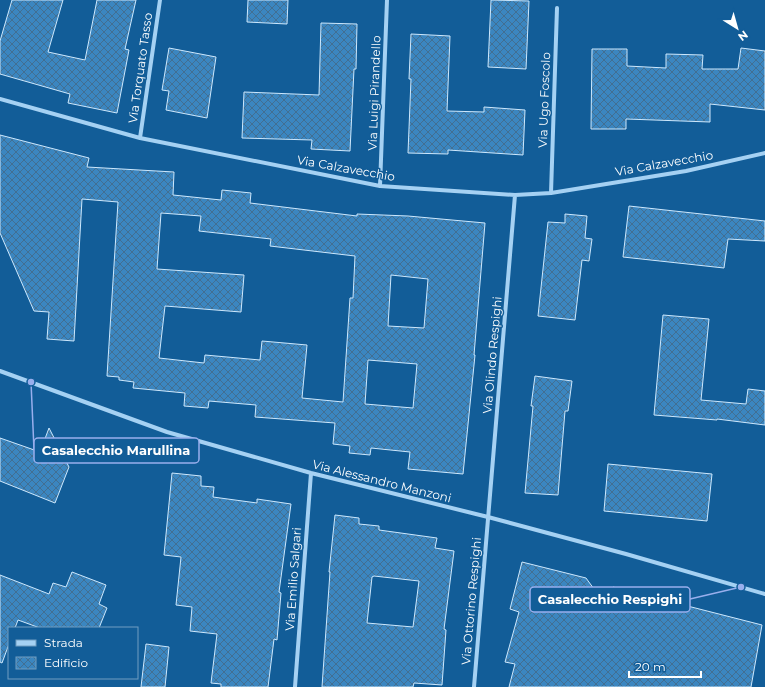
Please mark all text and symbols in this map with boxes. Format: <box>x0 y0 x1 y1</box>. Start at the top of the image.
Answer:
north arrow <box>717 8 757 48</box>
street label: Via Torquato Tasso <box>125 12 155 124</box>
text: N <box>735 28 751 44</box>
street label: Via Luigi Pirandello <box>364 35 384 151</box>
street label: Via Ugo Foscolo <box>535 52 553 148</box>
street label: Via Calzavecchio <box>614 147 714 179</box>
street label: Via Calzavecchio <box>296 152 396 184</box>
street label: Via Olindo Respighi <box>479 296 505 414</box>
callout: Casalecchio Marullina <box>34 438 199 463</box>
text: Casalecchio Marullina <box>42 442 190 458</box>
street label: Via Alessandro Manzoni <box>311 456 453 506</box>
street label: Via Emilio Salgari <box>282 527 304 631</box>
street label: Via Ottorino Respighi <box>458 537 484 665</box>
callout: Casalecchio Respighi <box>530 587 690 612</box>
text: Casalecchio Respighi <box>538 591 682 607</box>
legend <box>8 627 138 679</box>
text: Strada <box>44 635 83 650</box>
scale bar <box>629 653 701 679</box>
text: Edificio <box>44 655 88 670</box>
text: 20 m <box>635 659 666 674</box>

